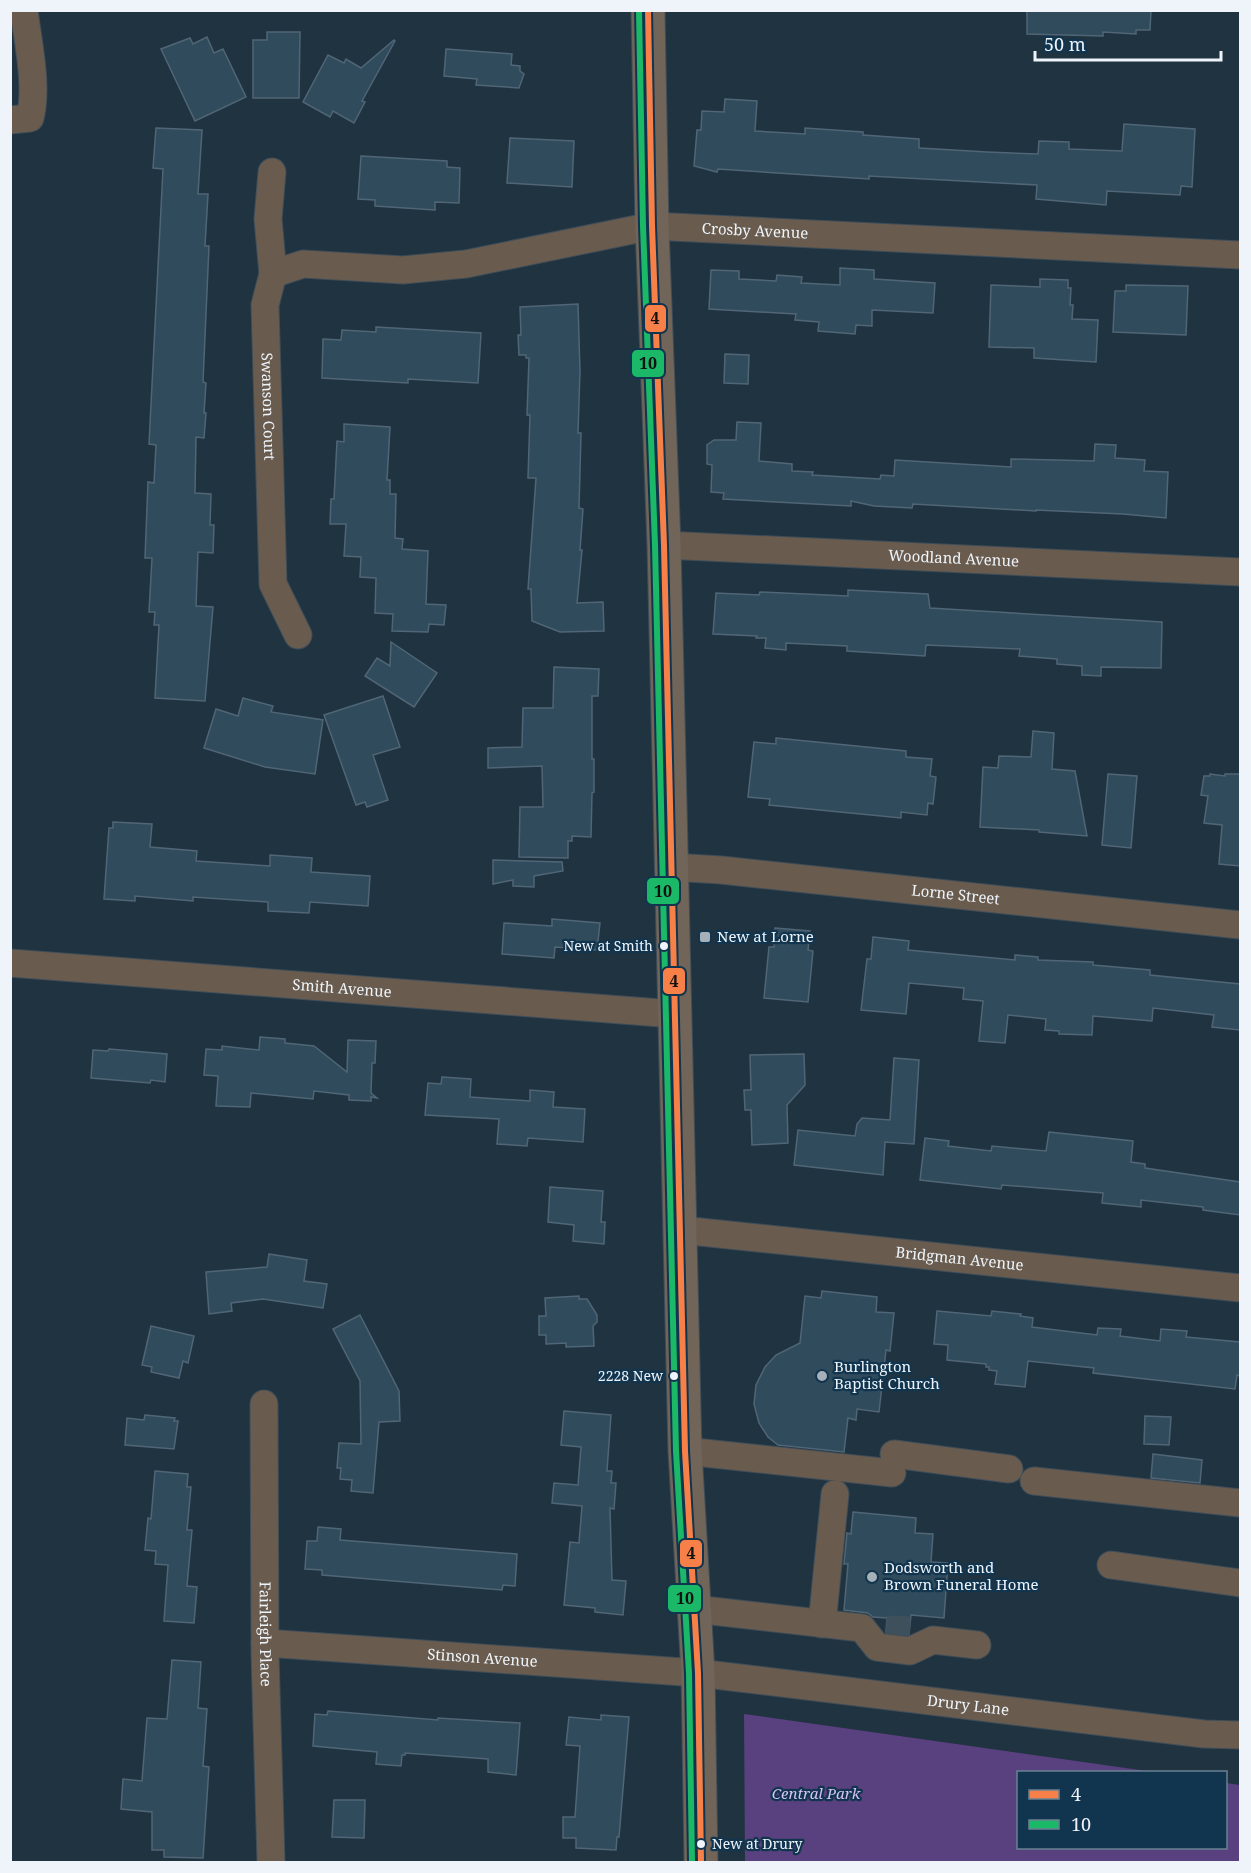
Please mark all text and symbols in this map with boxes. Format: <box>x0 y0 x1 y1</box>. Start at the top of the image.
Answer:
scale bar <box>1035 24 1221 62</box>
text: 50 m <box>1044 32 1086 56</box>
street label: Crosby Avenue <box>701 217 809 243</box>
line badge: 4 <box>644 304 667 333</box>
text: 4 <box>650 307 660 329</box>
line badge: 10 <box>631 349 665 378</box>
street label: Swanson Court <box>257 352 280 461</box>
text: 10 <box>639 352 657 374</box>
street label: Woodland Avenue <box>888 545 1020 571</box>
line badge: 10 <box>646 877 680 905</box>
street label: Lorne Street <box>911 879 1001 908</box>
text: 10 <box>654 880 672 902</box>
place label: New at Lorne <box>717 926 814 946</box>
marker: New at Lorne <box>698 930 712 944</box>
place label: New at Smith <box>564 936 653 955</box>
marker: New at Smith <box>658 940 670 952</box>
line badge: 4 <box>662 967 686 995</box>
text: 4 <box>669 970 679 992</box>
street label: Smith Avenue <box>292 974 392 1001</box>
street label: Bridgman Avenue <box>894 1241 1025 1274</box>
place label: Burlington Baptist Church <box>834 1356 940 1393</box>
place label: 2228 New <box>598 1366 664 1385</box>
marker: Burlington Baptist Church <box>815 1369 829 1383</box>
marker: 2228 New <box>668 1370 680 1382</box>
line badge: 4 <box>679 1539 703 1568</box>
text: 4 <box>686 1542 696 1564</box>
place label: Dodsworth and Brown Funeral Home <box>884 1557 1039 1594</box>
marker: Dodsworth and Brown Funeral Home <box>865 1570 879 1584</box>
street label: Fairleigh Place <box>256 1581 277 1687</box>
line badge: 10 <box>667 1584 702 1613</box>
text: 10 <box>676 1587 694 1609</box>
street label: Stinson Avenue <box>427 1643 538 1671</box>
street label: Drury Lane <box>926 1690 1010 1719</box>
legend <box>1017 1771 1227 1849</box>
text: 4 <box>1071 1782 1081 1806</box>
park label: Central Park <box>772 1783 861 1803</box>
text: 10 <box>1071 1812 1091 1836</box>
place label: New at Drury <box>712 1834 803 1853</box>
marker: New at Drury <box>695 1838 707 1850</box>

